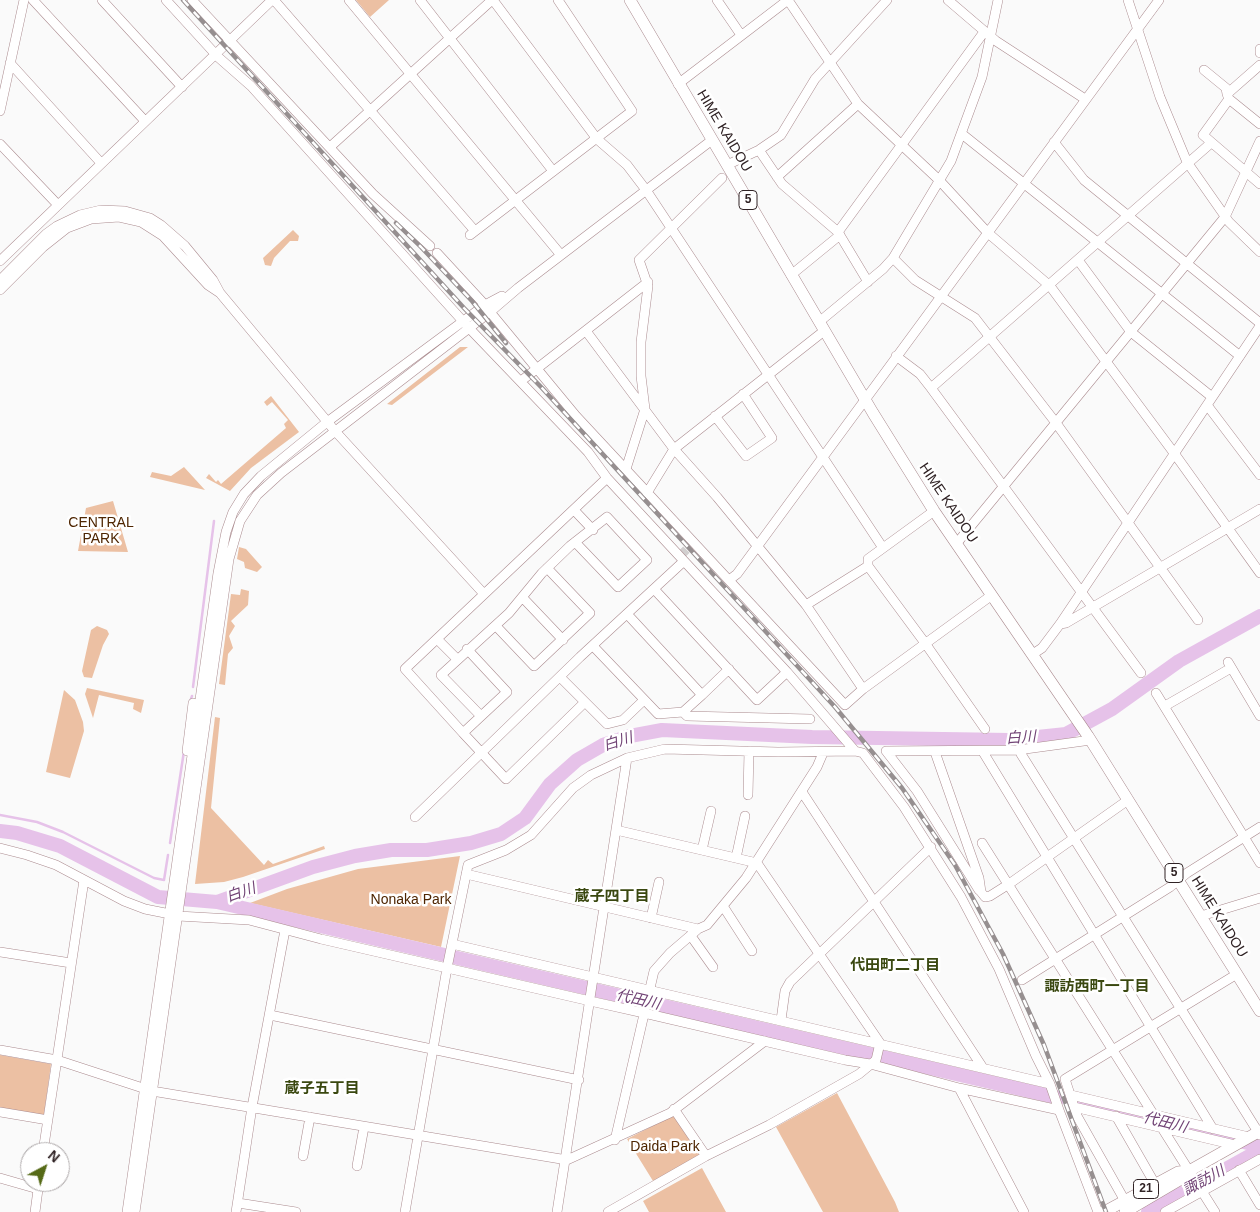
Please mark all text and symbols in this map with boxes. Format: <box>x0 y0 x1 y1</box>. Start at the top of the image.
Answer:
street label: HIME KAIDOU <box>693 87 755 175</box>
road number: 5 <box>739 190 757 210</box>
street label: HIME KAIDOU <box>915 460 981 546</box>
park label: CENTRAL PARK <box>68 515 134 548</box>
water label: 白川 <box>1005 728 1037 748</box>
water label: 白川 <box>601 729 635 755</box>
road number: 5 <box>1165 864 1183 882</box>
street label: HIME KAIDOU <box>1187 873 1251 961</box>
water label: 白川 <box>224 879 258 907</box>
district label: 蔵子四丁目 <box>575 888 649 906</box>
park label: Nonaka Park <box>371 892 451 908</box>
district label: 代田町二丁目 <box>850 957 940 975</box>
district label: 諏訪西町一丁目 <box>1045 978 1149 996</box>
water label: 代田川 <box>614 986 662 1014</box>
district label: 蔵子五丁目 <box>285 1080 359 1098</box>
water label: 代田川 <box>1141 1109 1189 1137</box>
park label: Daida Park <box>630 1139 700 1155</box>
north arrow <box>20 1142 70 1192</box>
text: N <box>45 1147 63 1166</box>
water label: 諏訪川 <box>1180 1162 1228 1200</box>
road number: 21 <box>1134 1180 1158 1198</box>

